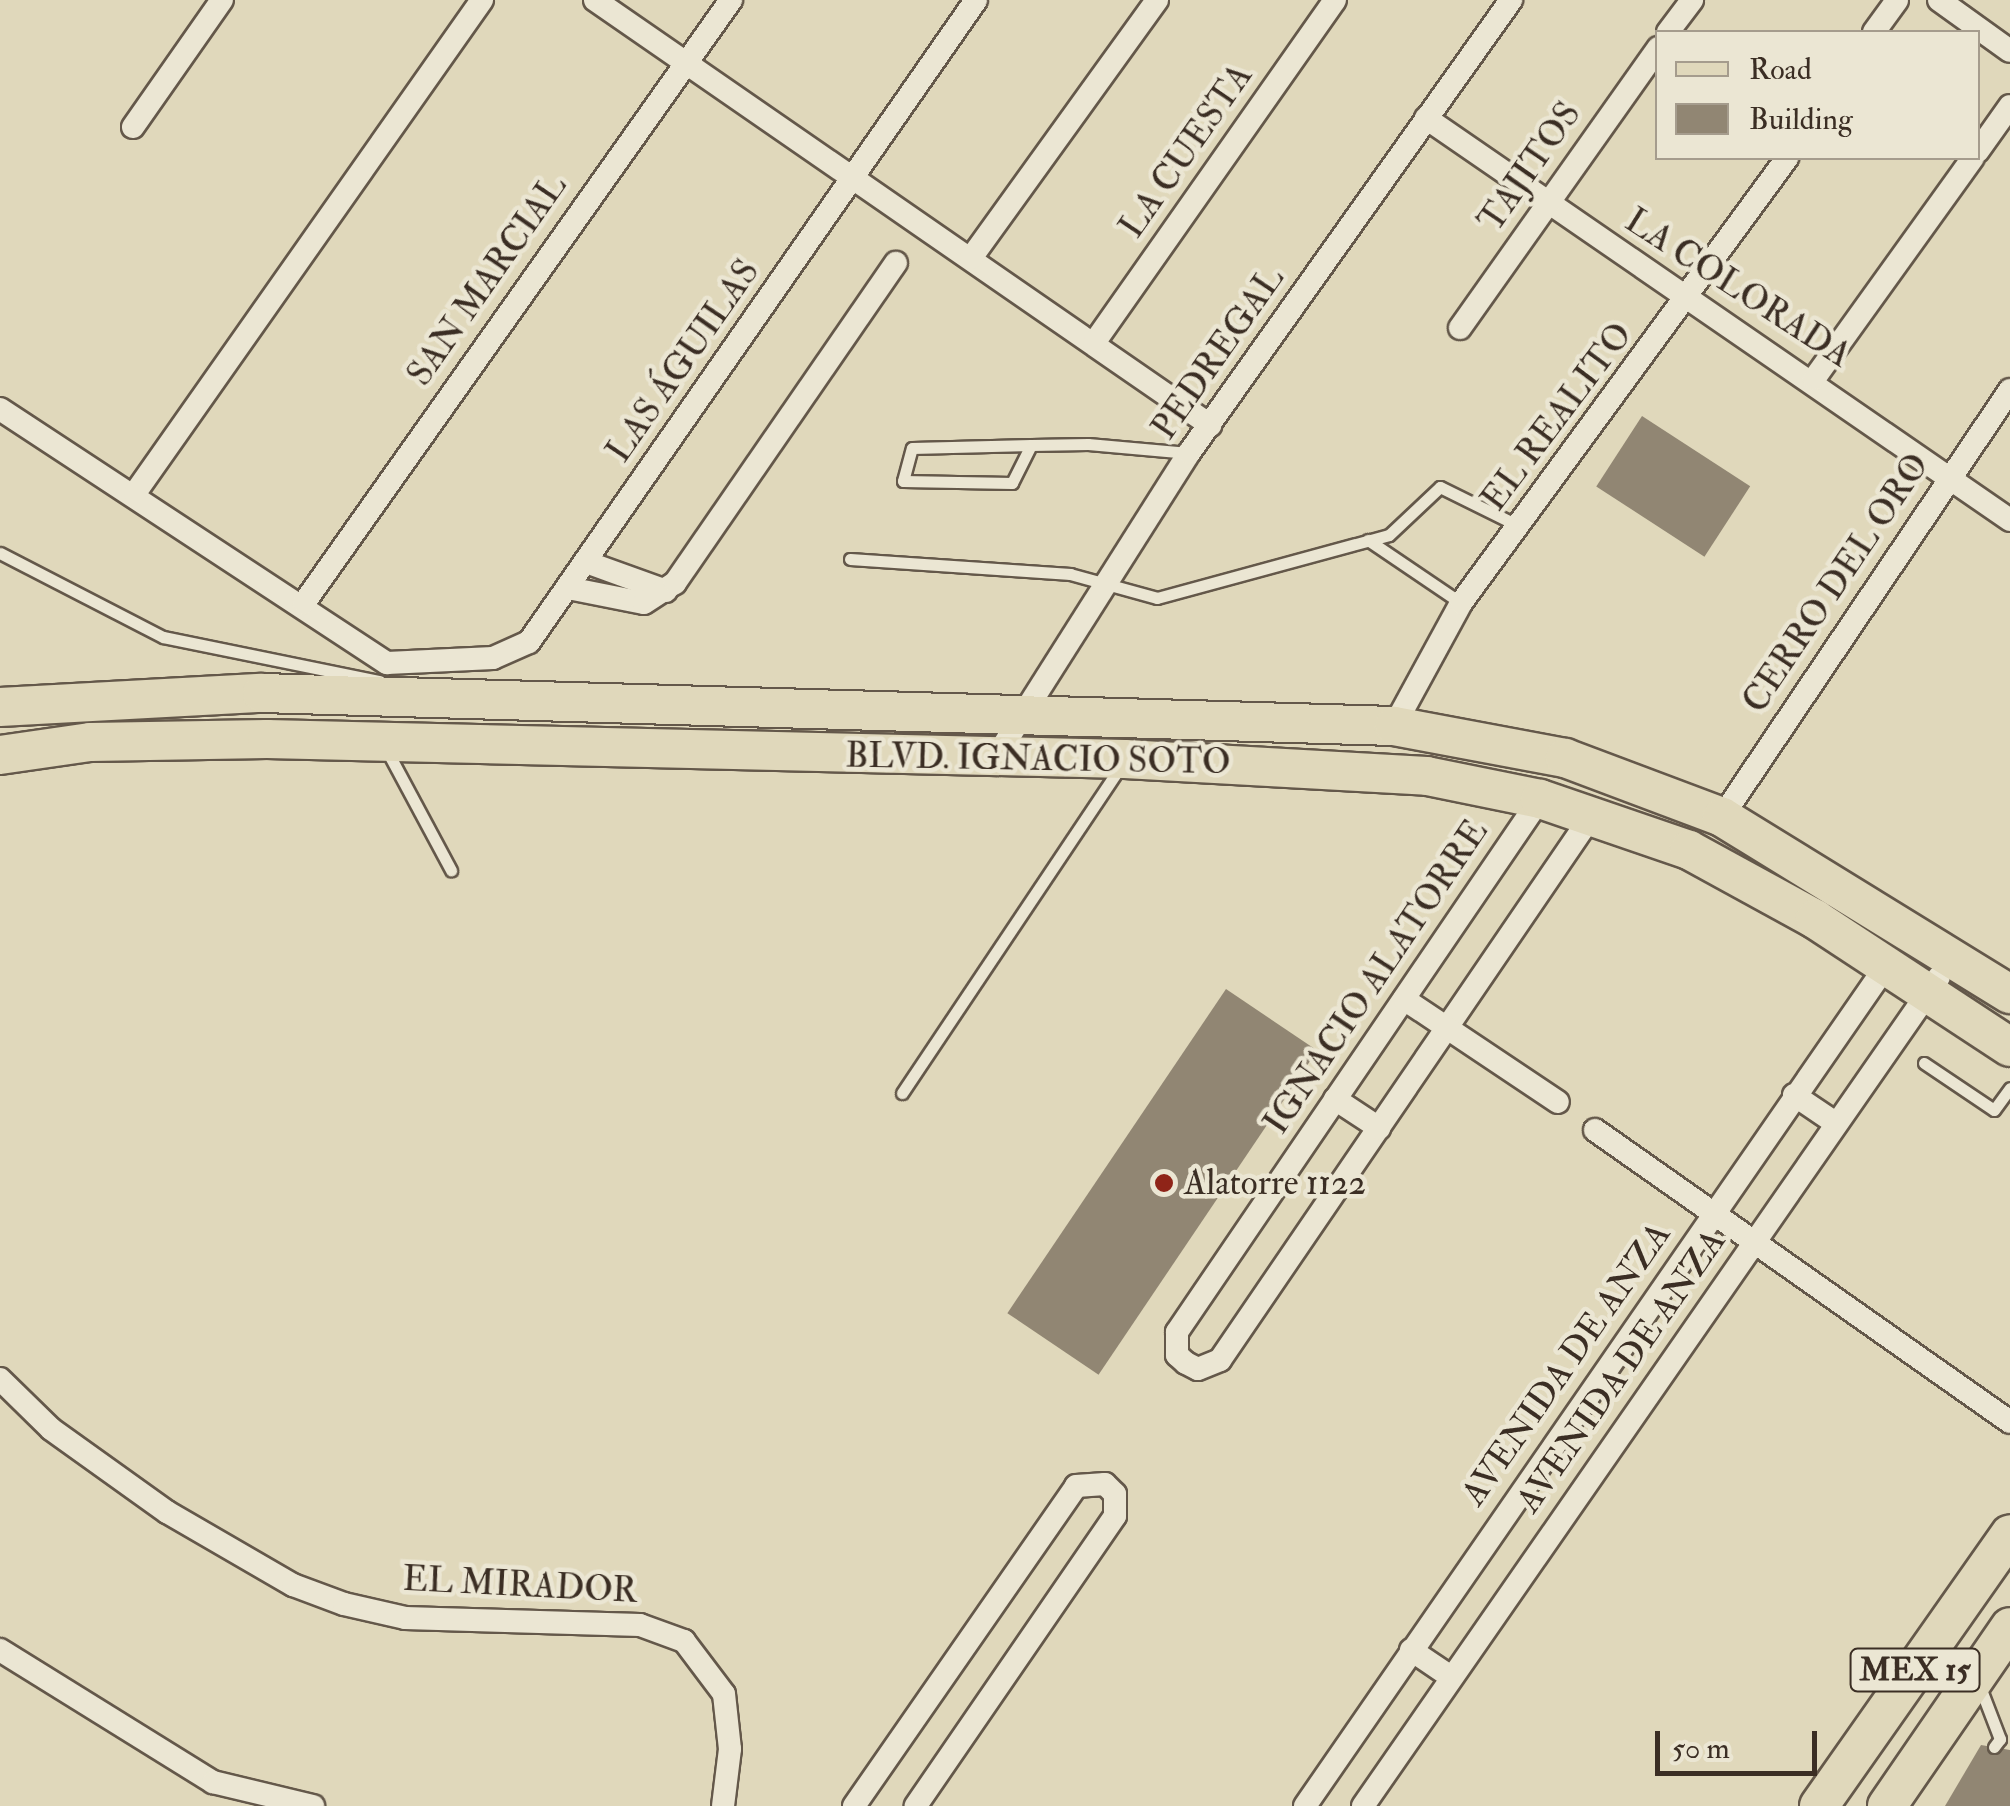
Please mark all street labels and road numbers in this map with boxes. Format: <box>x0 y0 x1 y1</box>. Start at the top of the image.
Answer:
street label: LA CUESTA <box>1111 56 1261 246</box>
street label: TAJITOS <box>1470 94 1590 240</box>
street label: SAN MARCIAL <box>399 166 575 394</box>
street label: LA COLORADA <box>1617 199 1859 377</box>
street label: LAS ÁGUILAS <box>598 252 768 470</box>
street label: PEDREGAL <box>1143 259 1293 447</box>
street label: EL REALITO <box>1473 315 1641 519</box>
street label: CERRO DEL ORO <box>1734 446 1938 720</box>
street label: BLVD. IGNACIO SOTO <box>845 735 1231 783</box>
street label: IGNACIO ALATORRE <box>1255 812 1497 1142</box>
street label: AVENIDA DE ANZA <box>1452 1214 1680 1514</box>
street label: AVENIDA DE ANZA <box>1507 1221 1735 1521</box>
street label: EL MIRADOR <box>402 1558 638 1612</box>
road number: MEX 15 <box>1848 1643 1982 1697</box>

